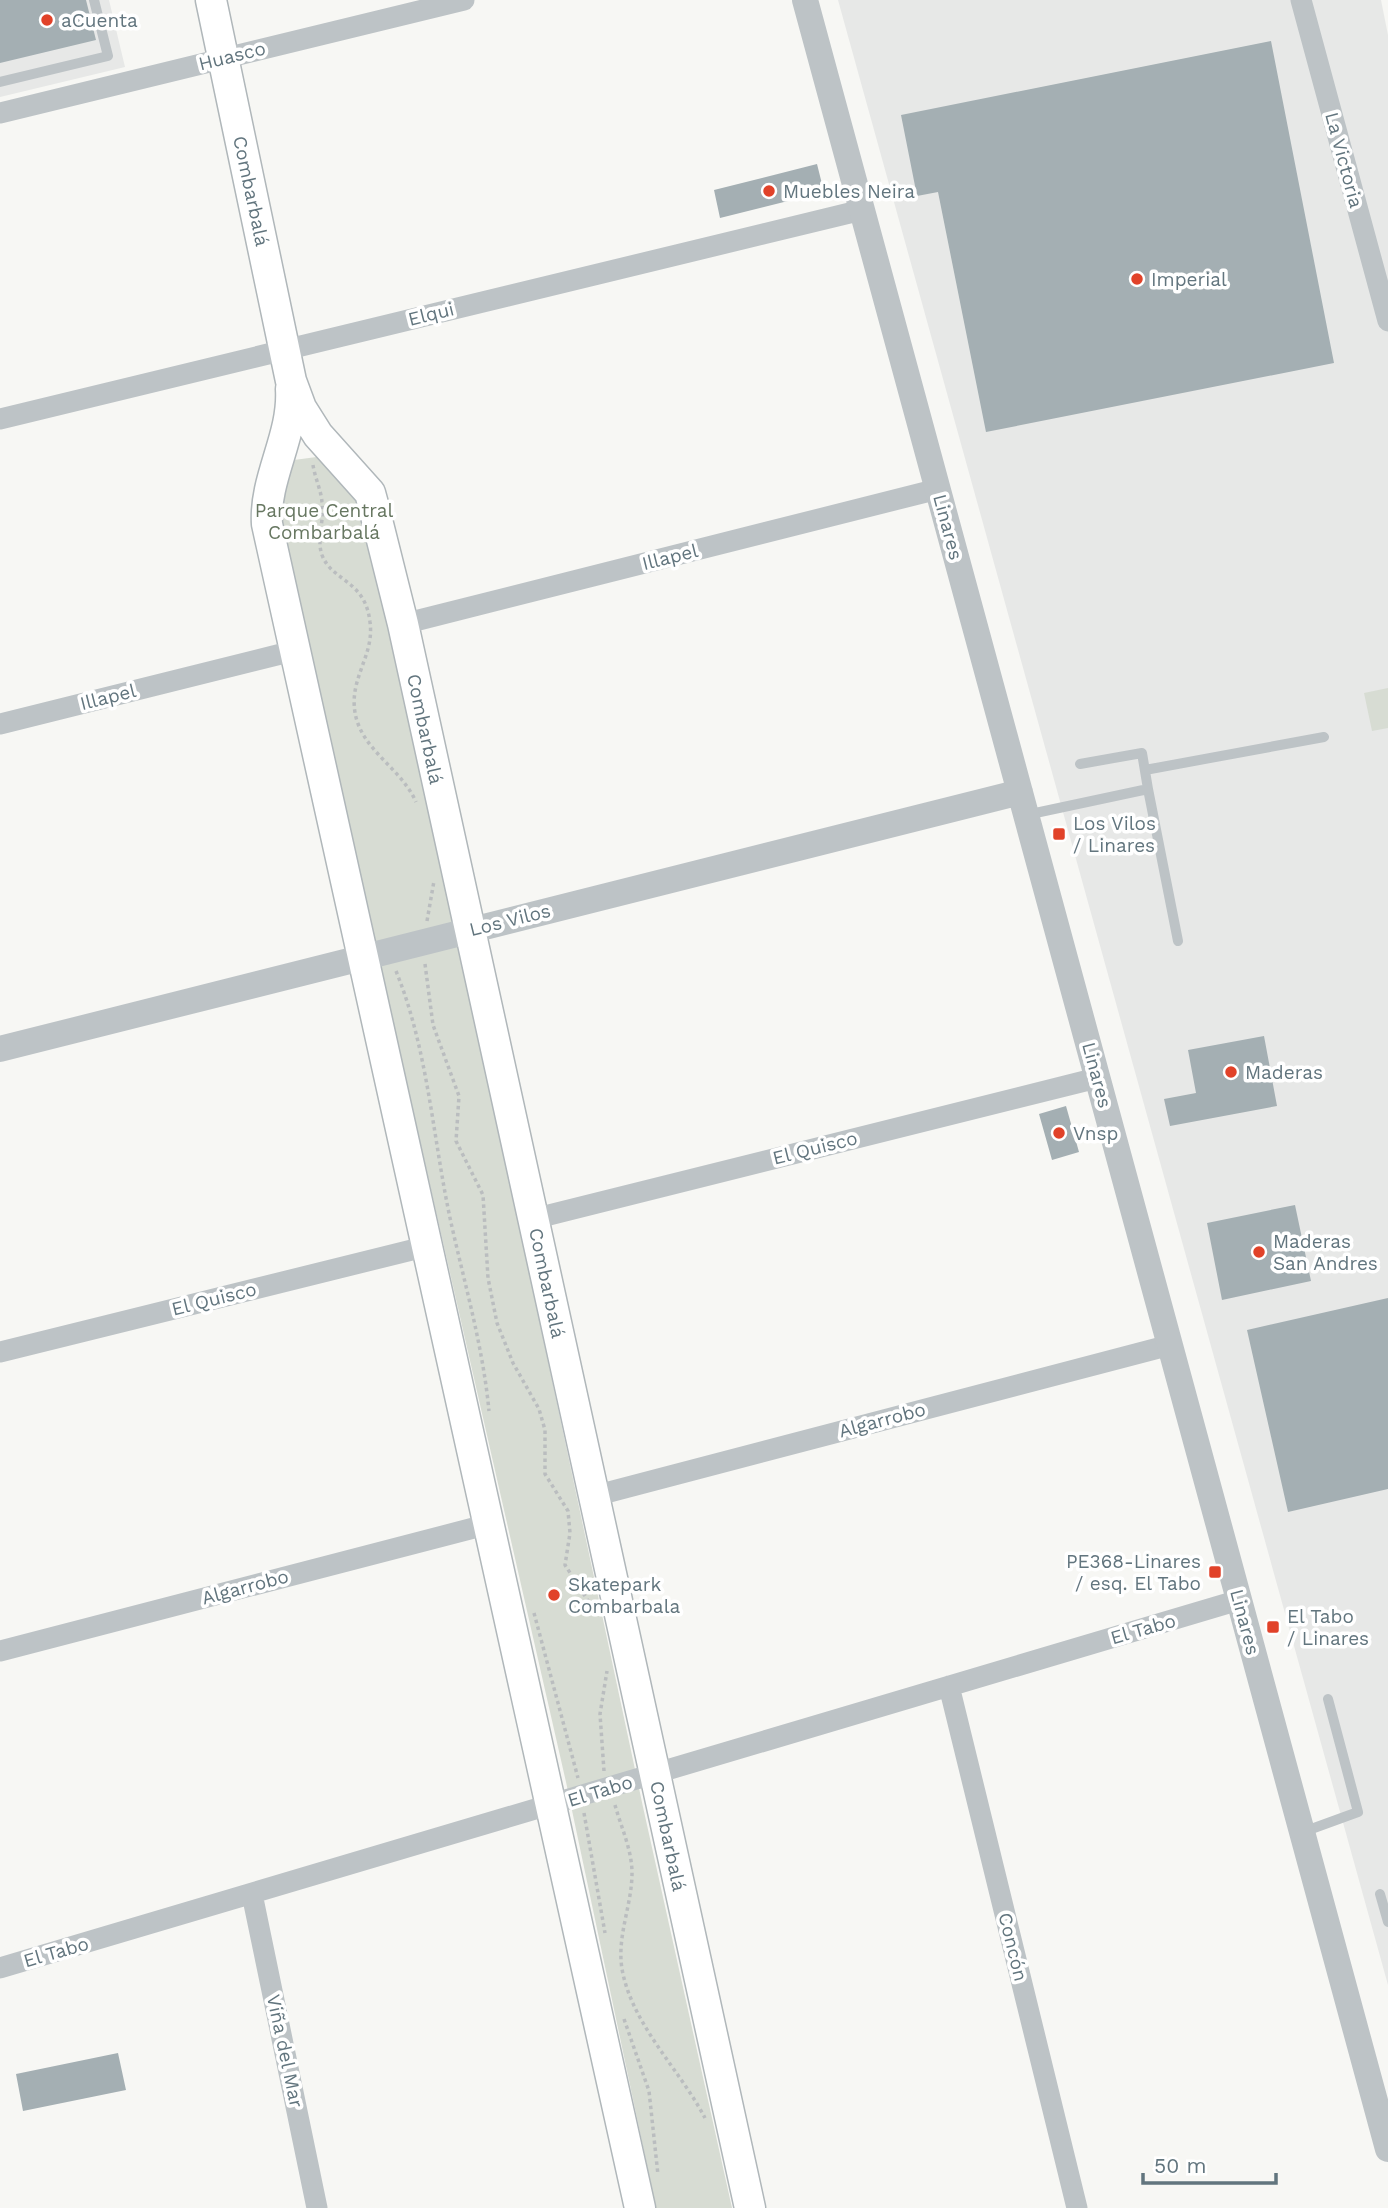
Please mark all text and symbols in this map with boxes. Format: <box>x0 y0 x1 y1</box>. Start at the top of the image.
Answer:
place label: aCuenta <box>61 9 138 32</box>
marker: aCuenta <box>39 12 55 28</box>
street label: Huasco <box>196 37 268 75</box>
street label: La Victoria <box>1320 109 1368 211</box>
street label: Combarbalá <box>228 134 274 248</box>
place label: Muebles Neira <box>783 180 915 203</box>
marker: Muebles Neira <box>761 183 777 199</box>
place label: Imperial <box>1151 268 1227 291</box>
marker: Imperial <box>1129 271 1145 287</box>
street label: Elqui <box>406 297 456 331</box>
street label: Linares <box>928 491 968 563</box>
park label: Parque Central Combarbalá <box>255 499 393 544</box>
street label: Illapel <box>640 539 700 575</box>
street label: Combarbalá <box>402 672 448 786</box>
street label: Illapel <box>78 679 138 715</box>
place label: Los Vilos / Linares <box>1073 812 1156 857</box>
marker: Los Vilos / Linares <box>1051 826 1067 842</box>
street label: Los Vilos <box>467 899 553 941</box>
street label: Linares <box>1077 1039 1117 1111</box>
place label: Maderas <box>1245 1061 1323 1084</box>
marker: Maderas <box>1223 1064 1239 1080</box>
place label: Vnsp <box>1073 1122 1118 1145</box>
marker: Vnsp <box>1051 1125 1067 1141</box>
street label: El Quisco <box>770 1126 860 1170</box>
street label: Combarbalá <box>524 1226 570 1340</box>
place label: Maderas San Andres <box>1273 1230 1378 1275</box>
marker: Maderas San Andres <box>1251 1244 1267 1260</box>
street label: El Quisco <box>169 1277 259 1321</box>
street label: Algarrobo <box>836 1397 928 1443</box>
place label: PE368-Linares / esq. El Tabo <box>1066 1550 1201 1595</box>
street label: Algarrobo <box>199 1564 291 1610</box>
marker: PE368-Linares / esq. El Tabo <box>1207 1564 1223 1580</box>
place label: Skatepark Combarbala <box>568 1573 680 1618</box>
street label: Linares <box>1225 1586 1265 1658</box>
marker: Skatepark Combarbala <box>546 1587 562 1603</box>
place label: El Tabo / Linares <box>1287 1605 1369 1650</box>
street label: El Tabo <box>1108 1609 1178 1649</box>
marker: El Tabo / Linares <box>1265 1619 1281 1635</box>
street label: El Tabo <box>565 1770 635 1812</box>
street label: Combarbalá <box>645 1779 691 1893</box>
street label: Concón <box>993 1910 1033 1984</box>
street label: El Tabo <box>21 1932 91 1972</box>
street label: Viña del Mar <box>262 1992 308 2110</box>
scale bar <box>1143 2142 1276 2186</box>
text: 50 m <box>1154 2153 1206 2178</box>

